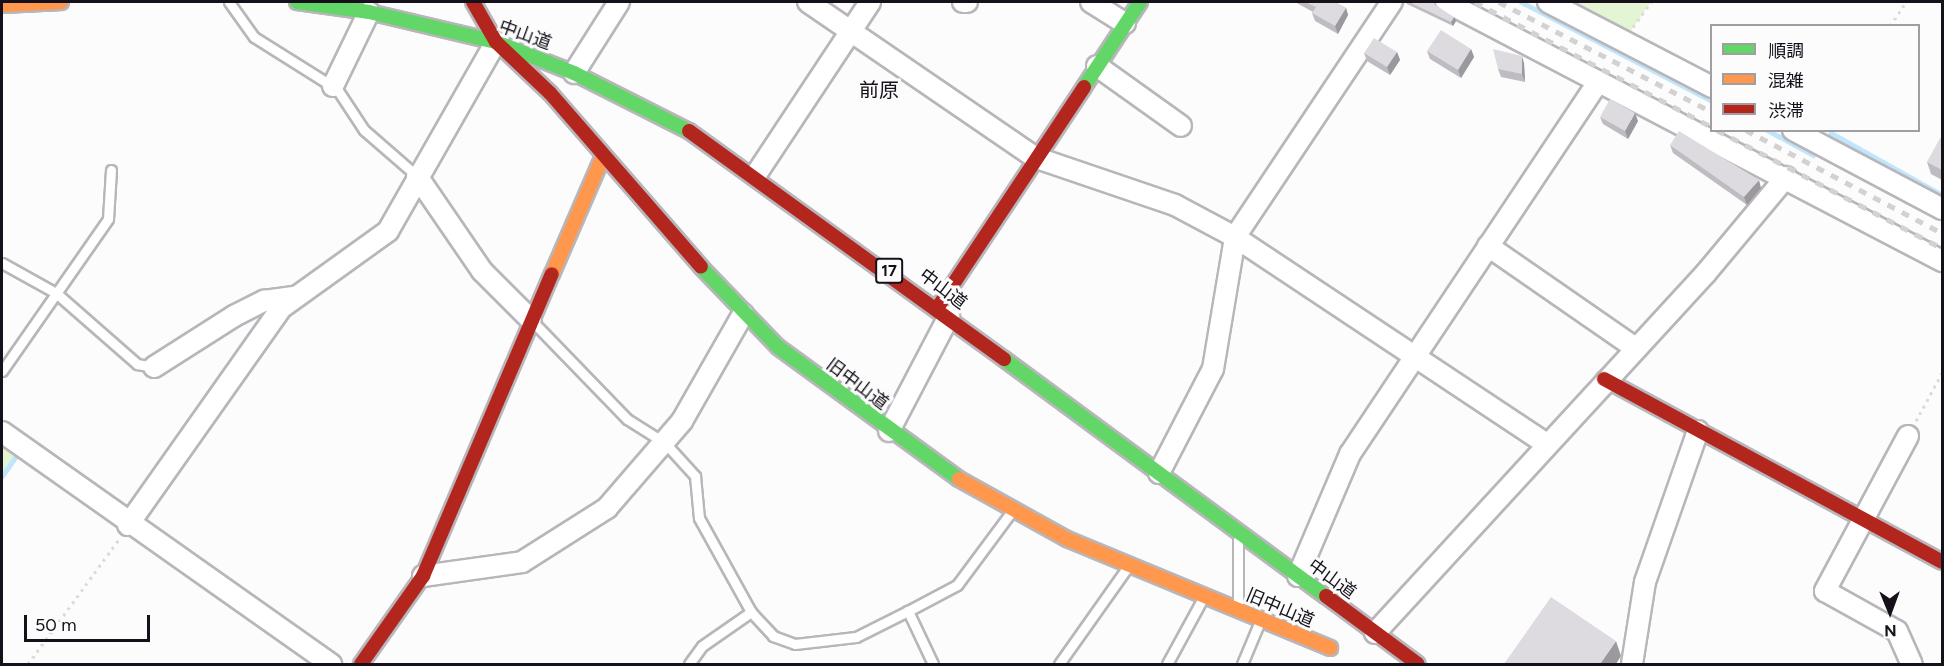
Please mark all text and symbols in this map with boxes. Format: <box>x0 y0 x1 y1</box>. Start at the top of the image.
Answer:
street label: 中山道 <box>496 16 554 54</box>
legend <box>1710 24 1920 132</box>
text: 順調 <box>1768 40 1804 62</box>
text: 混雑 <box>1768 70 1804 92</box>
district label: 前原 <box>859 78 899 102</box>
text: 渋滞 <box>1768 100 1804 122</box>
road number: 17 <box>874 258 904 284</box>
street label: 中山道 <box>915 264 971 314</box>
street label: 旧中山道 <box>822 354 892 414</box>
street label: 中山道 <box>1304 554 1360 604</box>
north arrow <box>1860 582 1920 642</box>
street label: 旧中山道 <box>1243 584 1317 632</box>
scale bar <box>27 603 153 641</box>
text: 50 m <box>35 614 77 636</box>
text: N <box>1884 621 1897 640</box>

